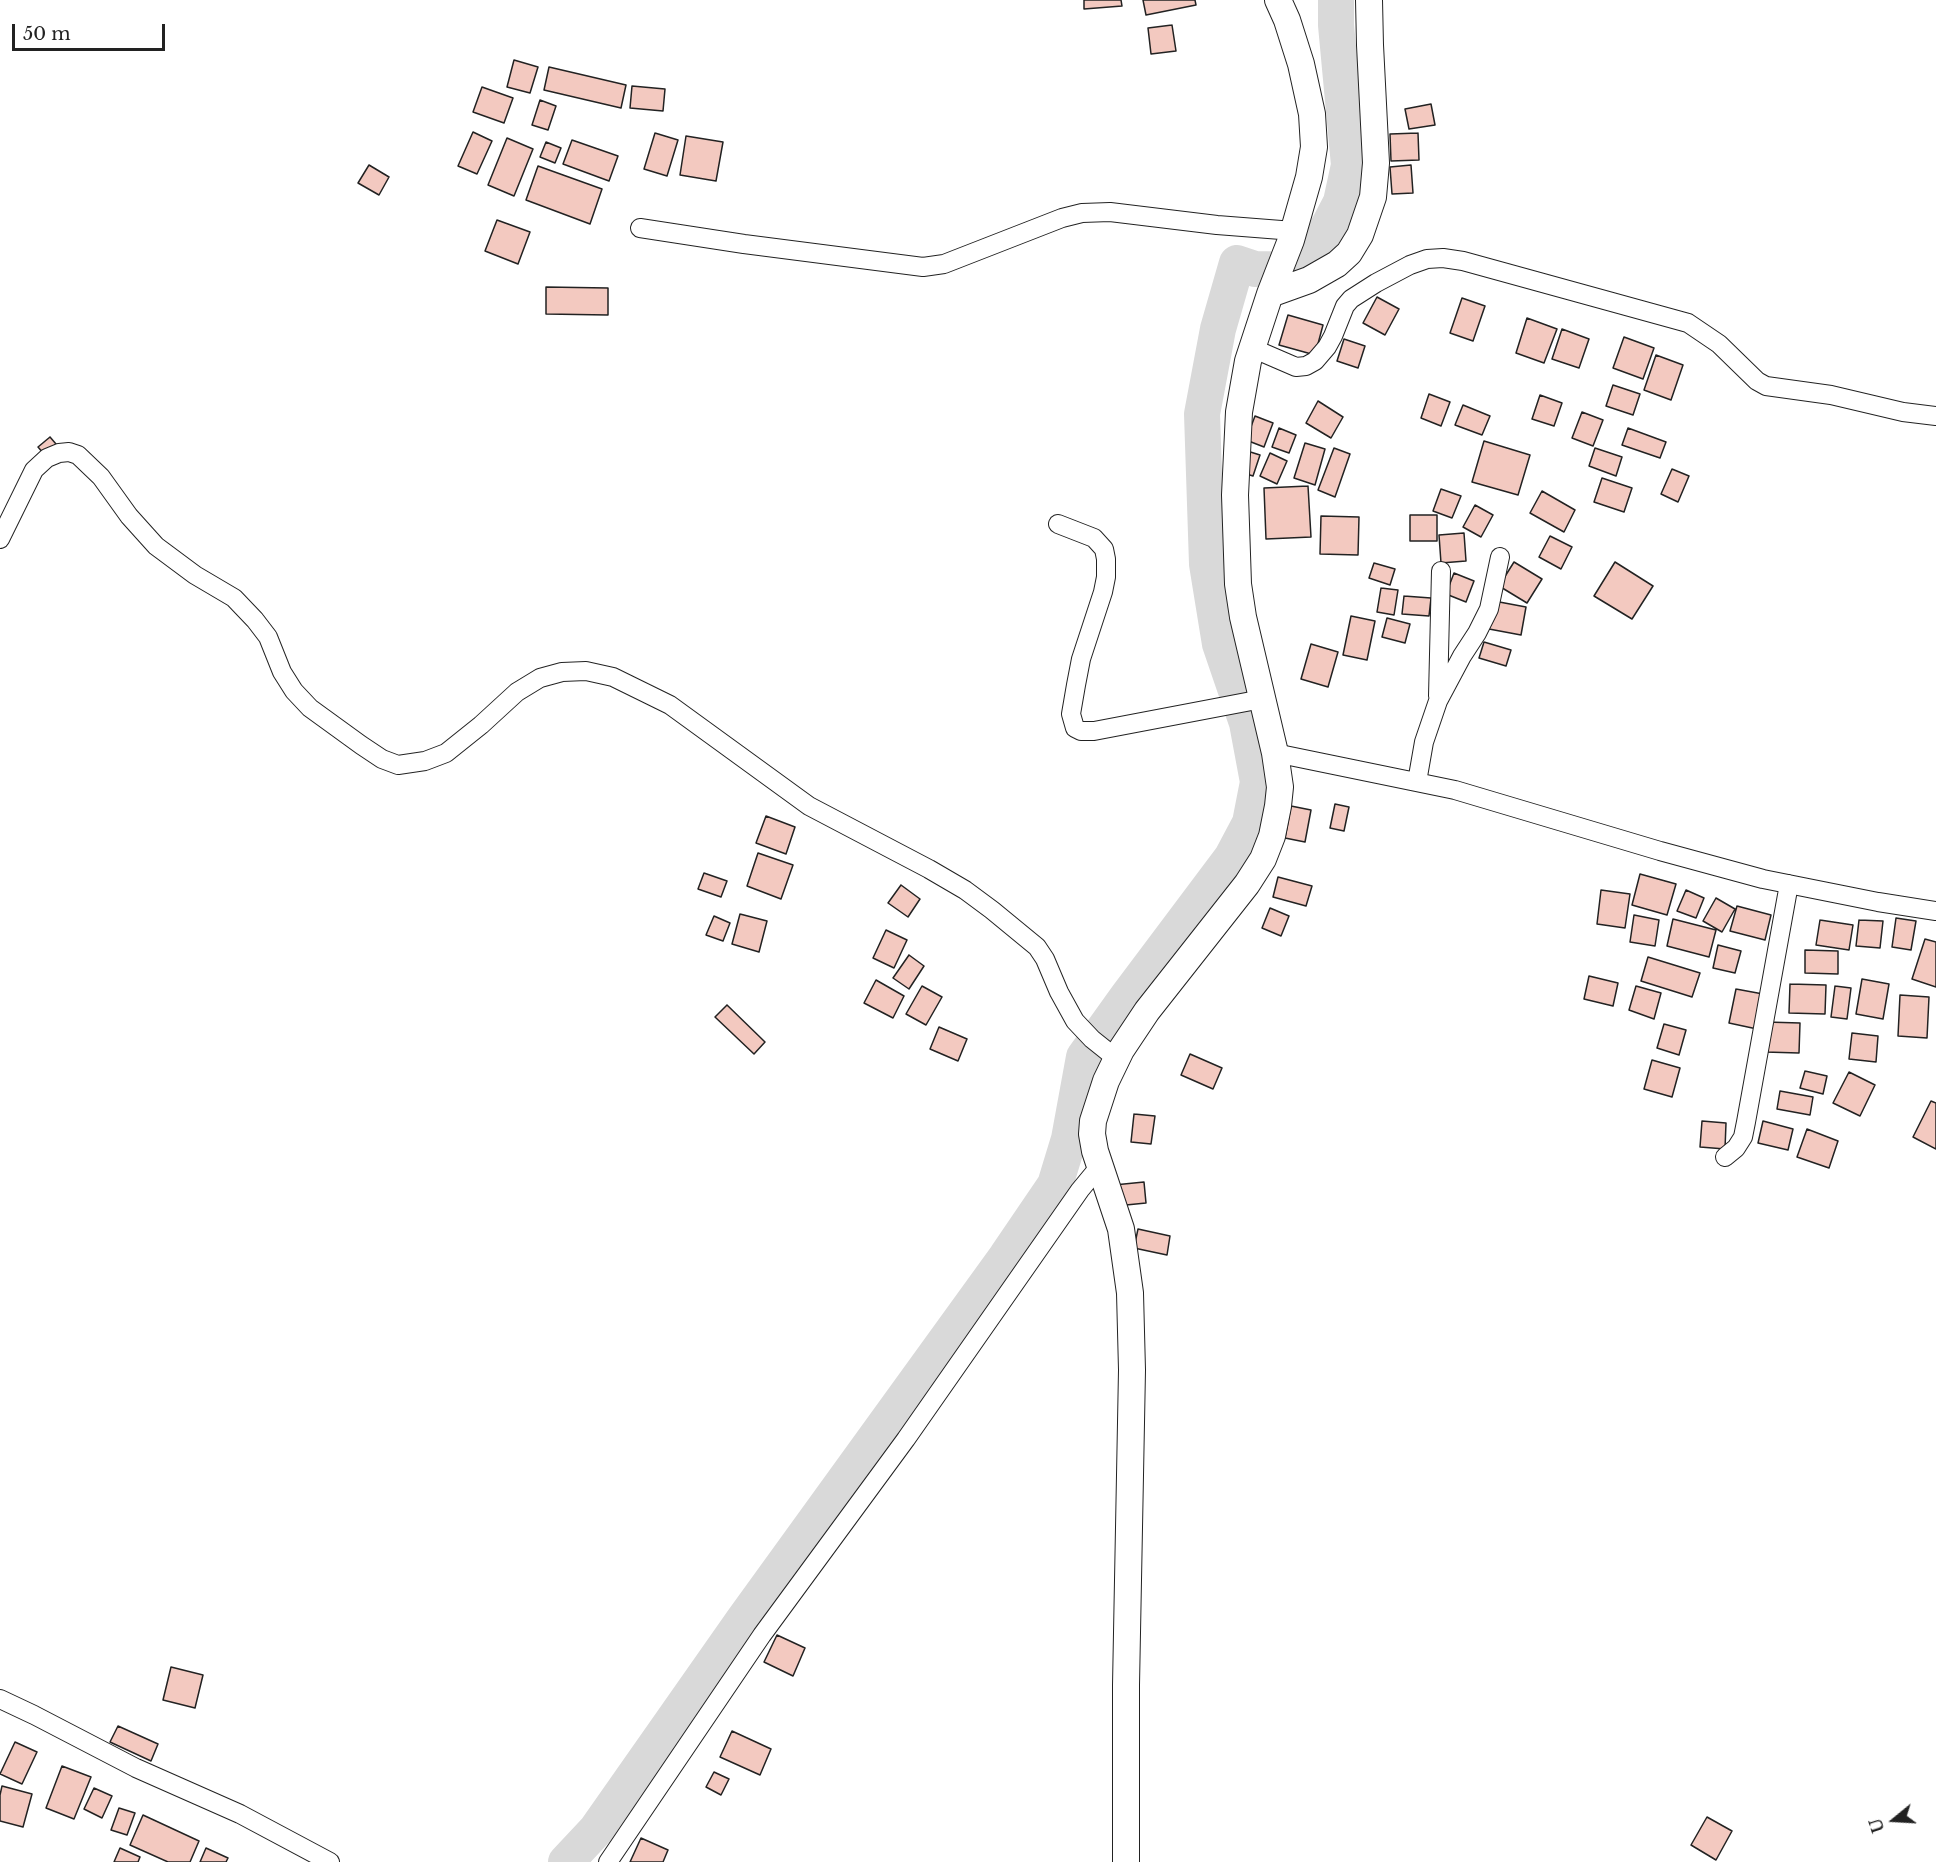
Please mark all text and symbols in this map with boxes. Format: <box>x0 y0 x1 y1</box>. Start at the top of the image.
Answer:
scale bar <box>15 12 168 50</box>
text: 50 m <box>23 23 71 45</box>
north arrow <box>1864 1790 1924 1850</box>
text: U <box>1865 1816 1889 1835</box>

